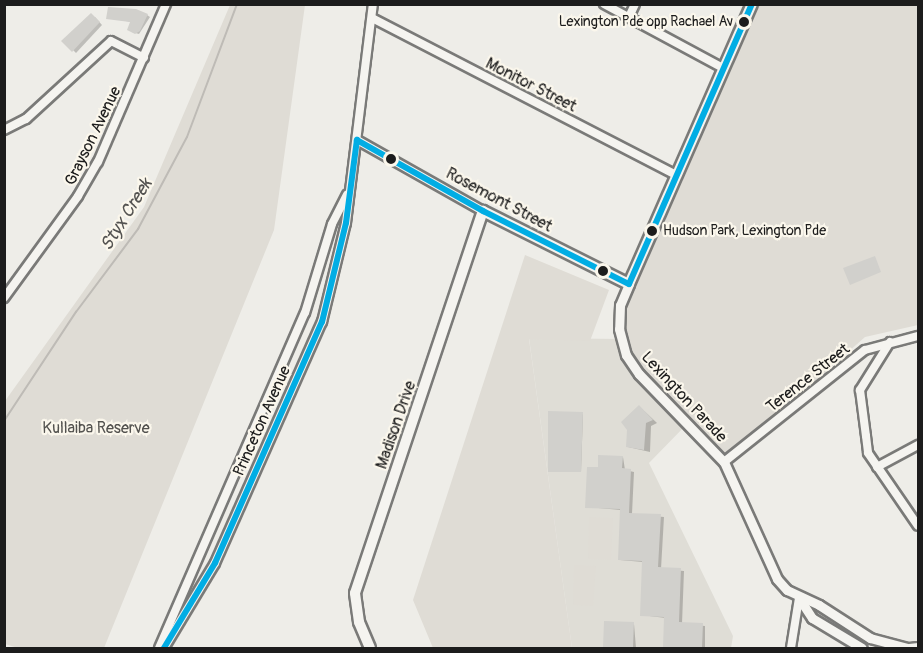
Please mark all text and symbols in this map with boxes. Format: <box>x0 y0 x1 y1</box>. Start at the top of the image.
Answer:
place label: Lexington Pde opp Rachael Av <box>559 14 733 30</box>
marker: Lexington Pde opp Rachael Av <box>738 16 750 28</box>
street label: Monitor Street <box>482 54 580 116</box>
street label: Grayson Avenue <box>61 83 125 189</box>
unlabelled marker <box>385 153 397 165</box>
street label: Rosemont Street <box>443 164 555 236</box>
water label: Styx Creek <box>96 175 158 255</box>
place label: Hudson Park, Lexington Pde <box>663 223 826 239</box>
marker: Hudson Park, Lexington Pde <box>646 225 658 237</box>
unlabelled marker <box>597 265 609 277</box>
street label: Terence Street <box>762 339 854 417</box>
street label: Lexington Parade <box>637 348 731 446</box>
street label: Princeton Avenue <box>229 363 295 479</box>
street label: Madison Drive <box>372 378 420 472</box>
park label: Kullaiba Reserve <box>42 418 150 438</box>

